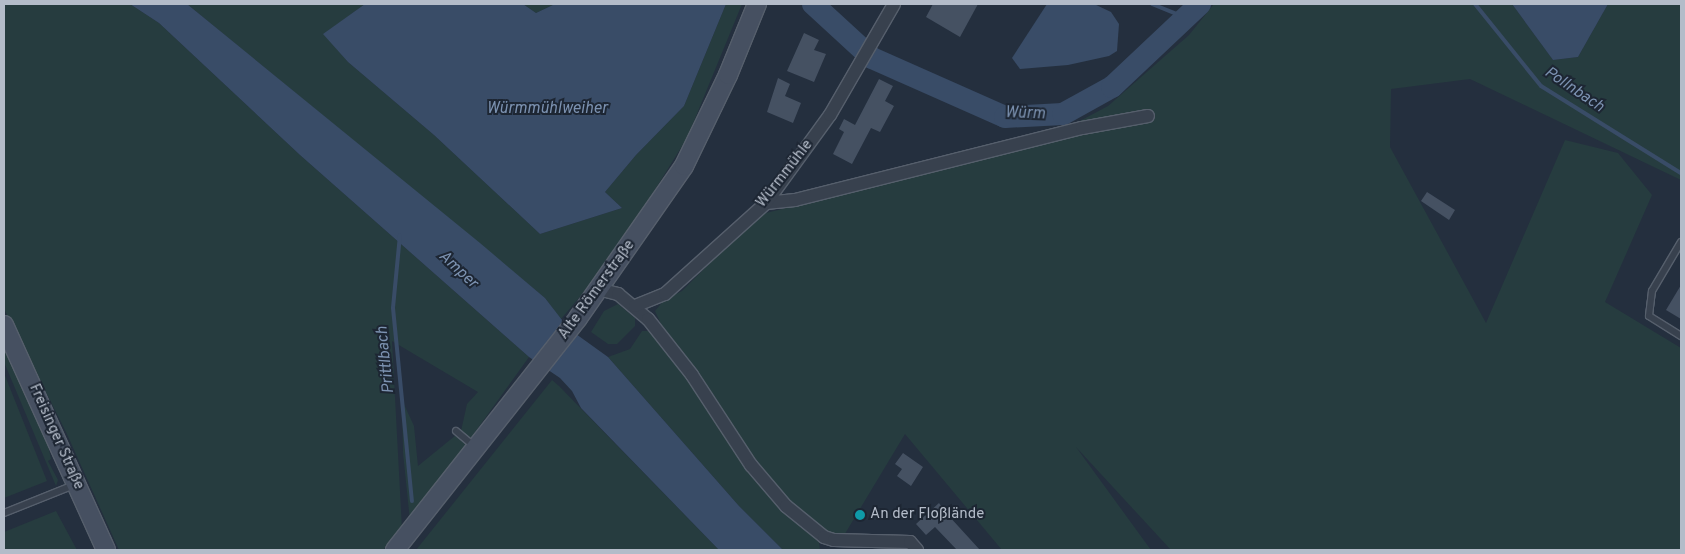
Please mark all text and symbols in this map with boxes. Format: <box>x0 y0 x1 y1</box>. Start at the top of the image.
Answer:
water label: Pollnbach <box>1540 63 1608 117</box>
water label: Würmmühlweiher <box>486 99 608 119</box>
water label: Würm <box>1004 104 1046 124</box>
street label: Würmmühle <box>753 136 817 212</box>
street label: Alte Römerstraße <box>555 237 639 343</box>
water label: Amper <box>434 247 482 293</box>
water label: Prittlbach <box>373 325 399 395</box>
street label: Freisinger Straße <box>25 381 87 493</box>
place label: An der Floßlände <box>870 506 984 524</box>
marker: An der Floßlände <box>854 509 866 521</box>

